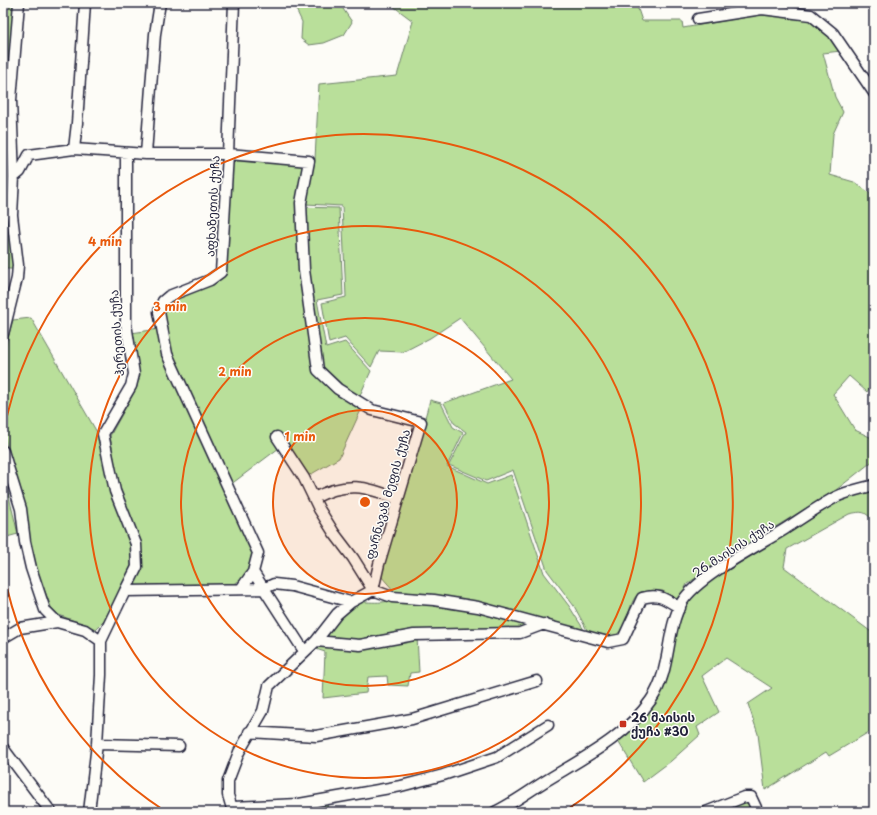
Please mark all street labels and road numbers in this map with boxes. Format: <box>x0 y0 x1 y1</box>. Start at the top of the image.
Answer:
street label: აფხაზეთის ქუჩა <box>200 155 224 257</box>
street label: ჰერეთის ქუჩა <box>104 289 128 377</box>
street label: ფარნავაზ მეფის ქუჩა <box>360 427 414 561</box>
street label: 26 მაისის ქუჩა <box>688 515 778 581</box>

